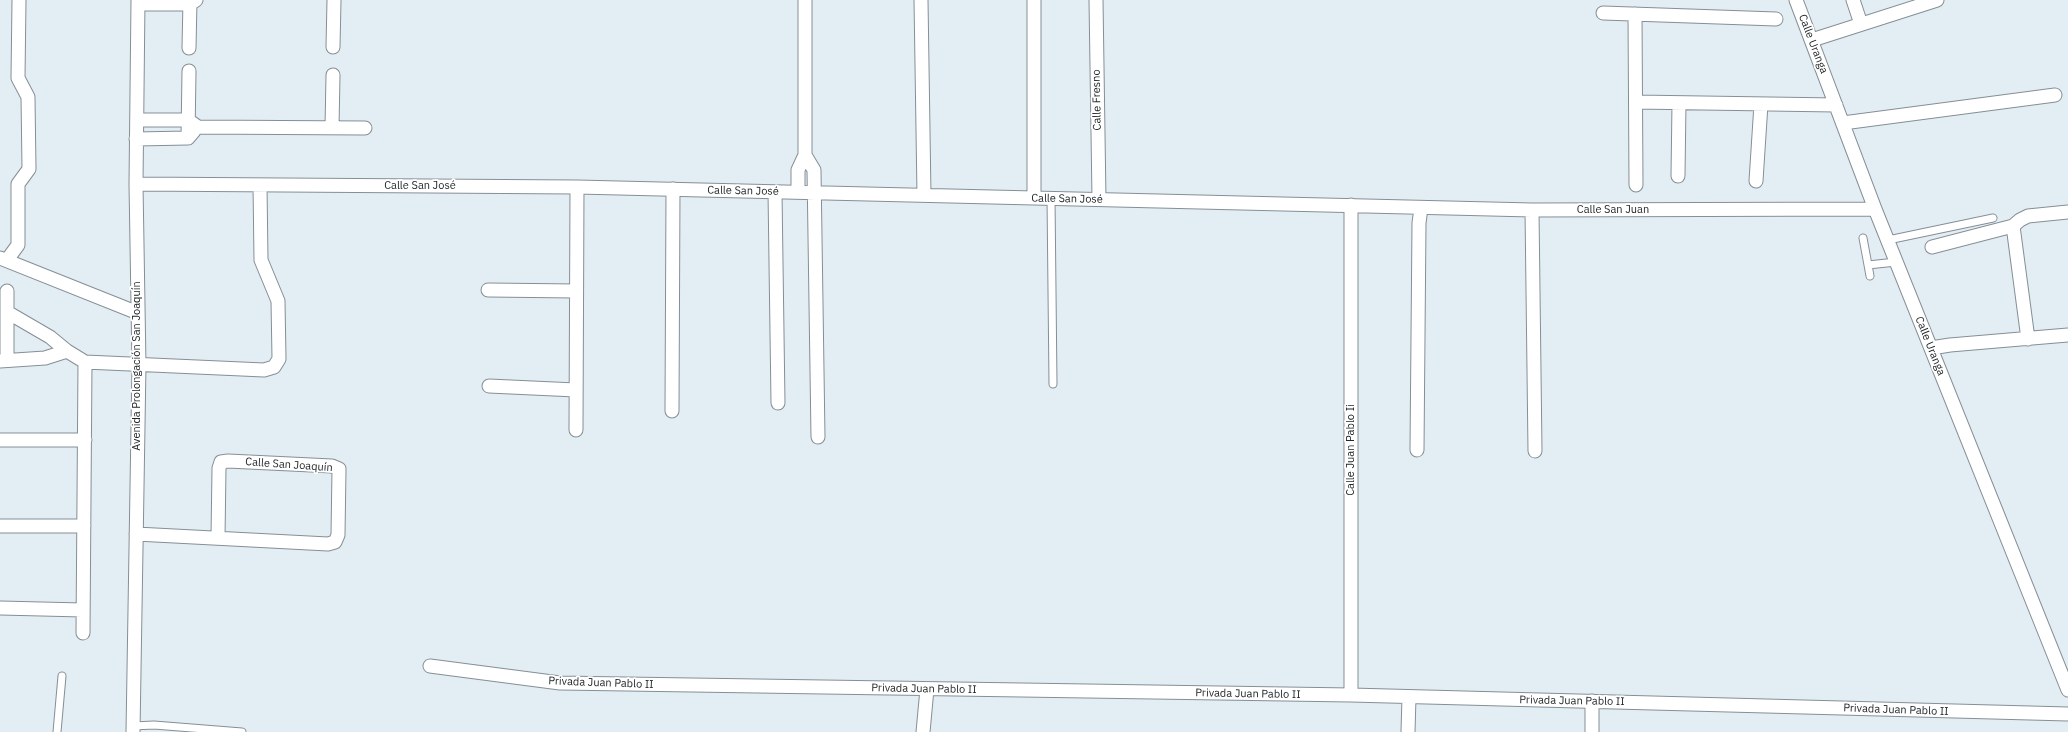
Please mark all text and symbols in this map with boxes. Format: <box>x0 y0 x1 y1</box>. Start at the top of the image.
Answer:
street label: Calle Uranga <box>1796 12 1830 76</box>
street label: Calle Fresno <box>1090 69 1104 131</box>
street label: Calle San José <box>384 179 456 193</box>
street label: Calle San José <box>707 184 779 198</box>
street label: Calle San José <box>1031 192 1103 206</box>
street label: Calle San Juan <box>1577 203 1649 217</box>
street label: Avenida Prolongación San Joaquín <box>130 281 144 451</box>
street label: Calle Uranga <box>1912 315 1948 377</box>
street label: Calle Juan Pablo Ii <box>1344 404 1358 496</box>
street label: Calle San Joaquín <box>245 455 333 475</box>
street label: Privada Juan Pablo II <box>548 675 654 691</box>
street label: Privada Juan Pablo II <box>871 681 977 697</box>
street label: Privada Juan Pablo II <box>1195 686 1301 702</box>
street label: Privada Juan Pablo II <box>1519 693 1625 709</box>
street label: Privada Juan Pablo II <box>1843 702 1949 718</box>

